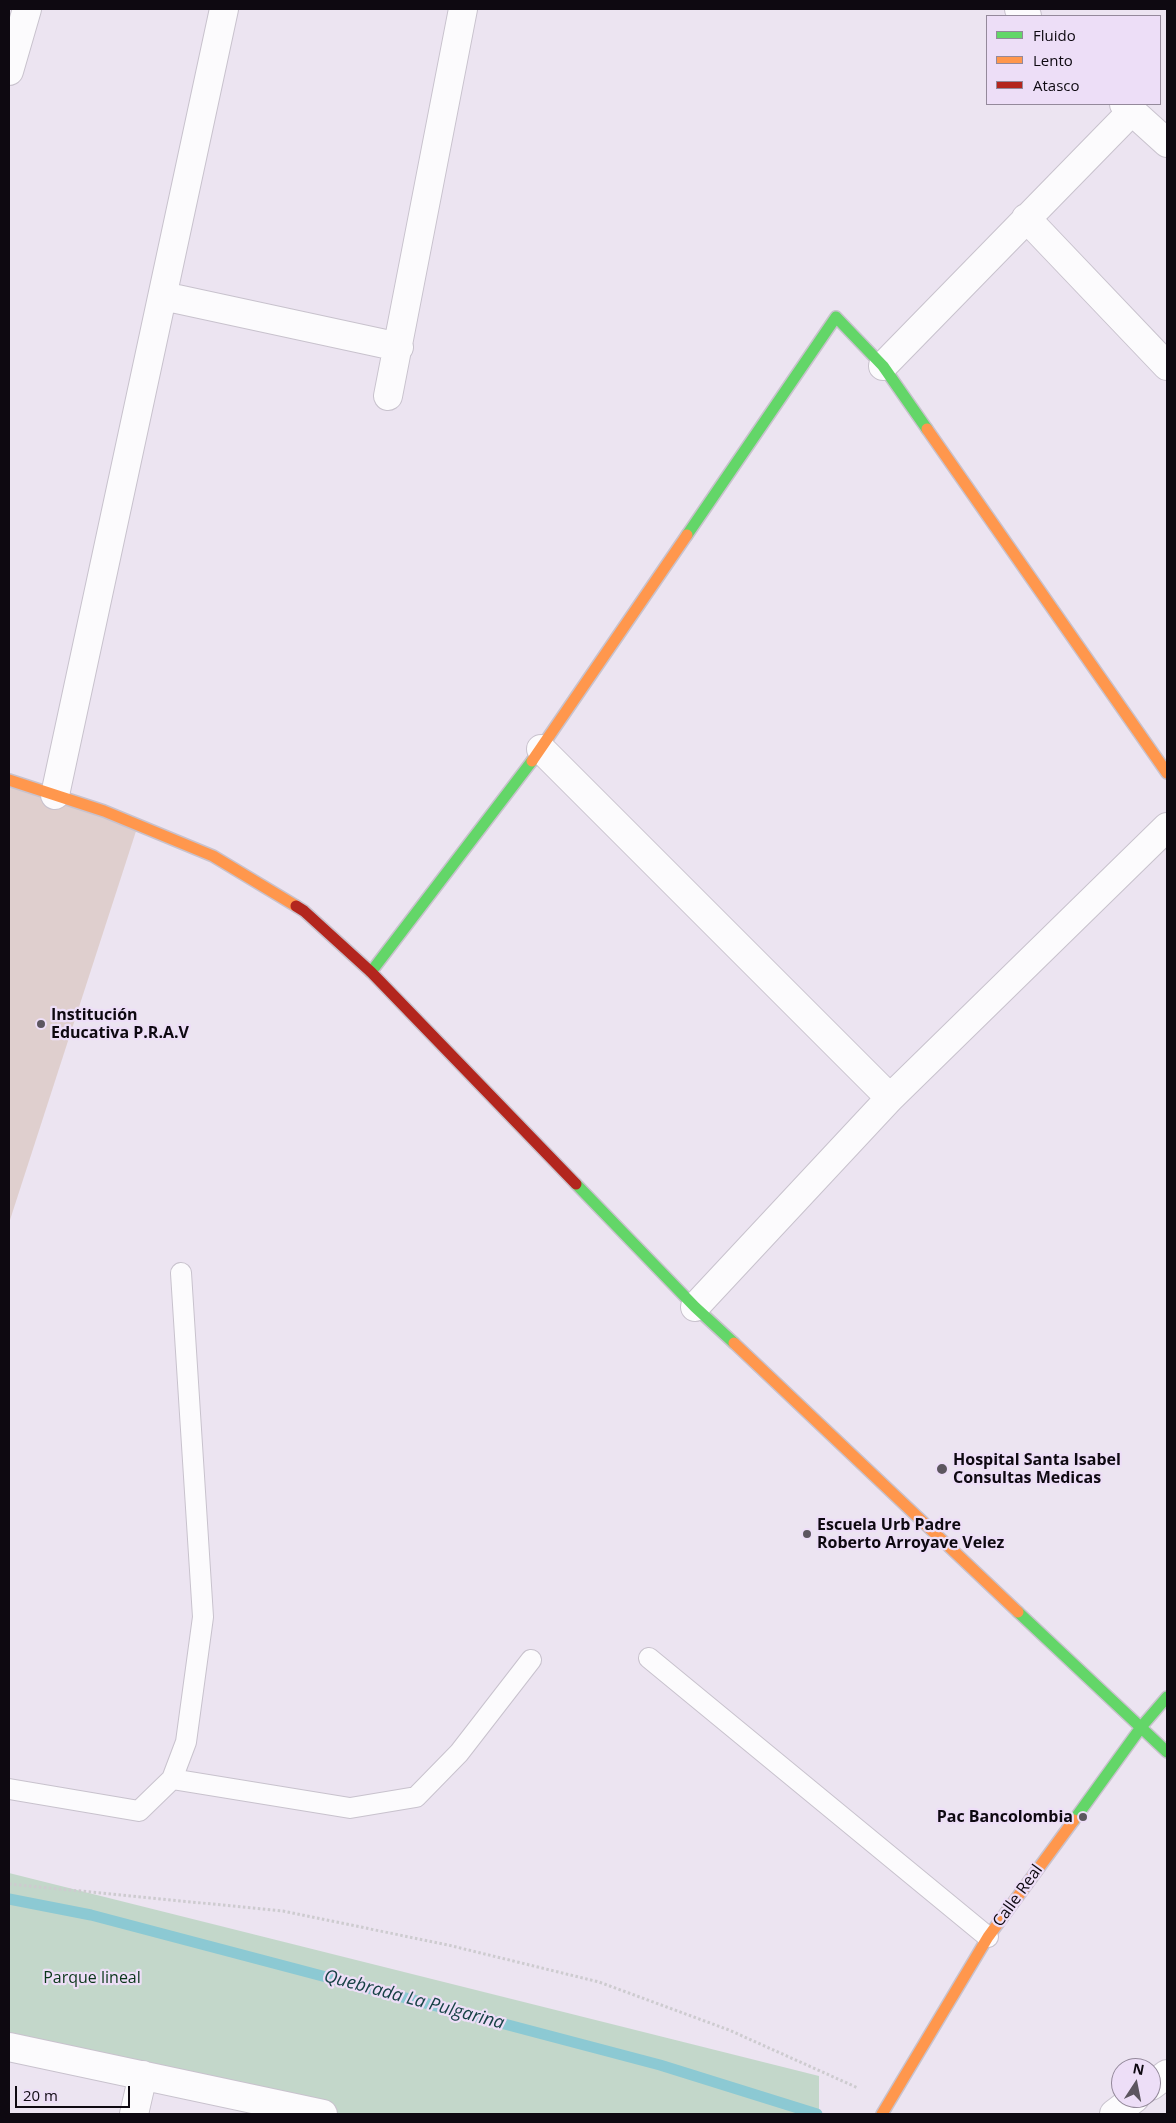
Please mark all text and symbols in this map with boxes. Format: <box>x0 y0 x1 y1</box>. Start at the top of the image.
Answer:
legend <box>986 15 1161 105</box>
text: Fluido <box>1033 25 1076 45</box>
text: Lento <box>1033 50 1073 70</box>
text: Atasco <box>1033 75 1080 95</box>
place label: Institución Educativa P.R.A.V <box>51 1005 189 1043</box>
marker: Institución Educativa P.R.A.V <box>35 1018 47 1030</box>
place label: Hospital Santa Isabel Consultas Medicas <box>953 1450 1121 1488</box>
marker: Hospital Santa Isabel Consultas Medicas <box>935 1462 949 1476</box>
place label: Escuela Urb Padre Roberto Arroyave Velez <box>817 1515 1004 1553</box>
marker: Escuela Urb Padre Roberto Arroyave Velez <box>801 1528 813 1540</box>
place label: Pac Bancolombia <box>937 1807 1073 1827</box>
marker: Pac Bancolombia <box>1077 1811 1089 1823</box>
street label: Calle Real <box>989 1861 1047 1931</box>
water label: Quebrada La Pulgarina <box>322 1966 506 2034</box>
park label: Parque lineal <box>43 1968 141 1988</box>
north arrow <box>1111 2058 1161 2108</box>
text: N <box>1131 2058 1146 2079</box>
scale bar <box>18 2076 132 2108</box>
text: 20 m <box>23 2085 58 2105</box>

